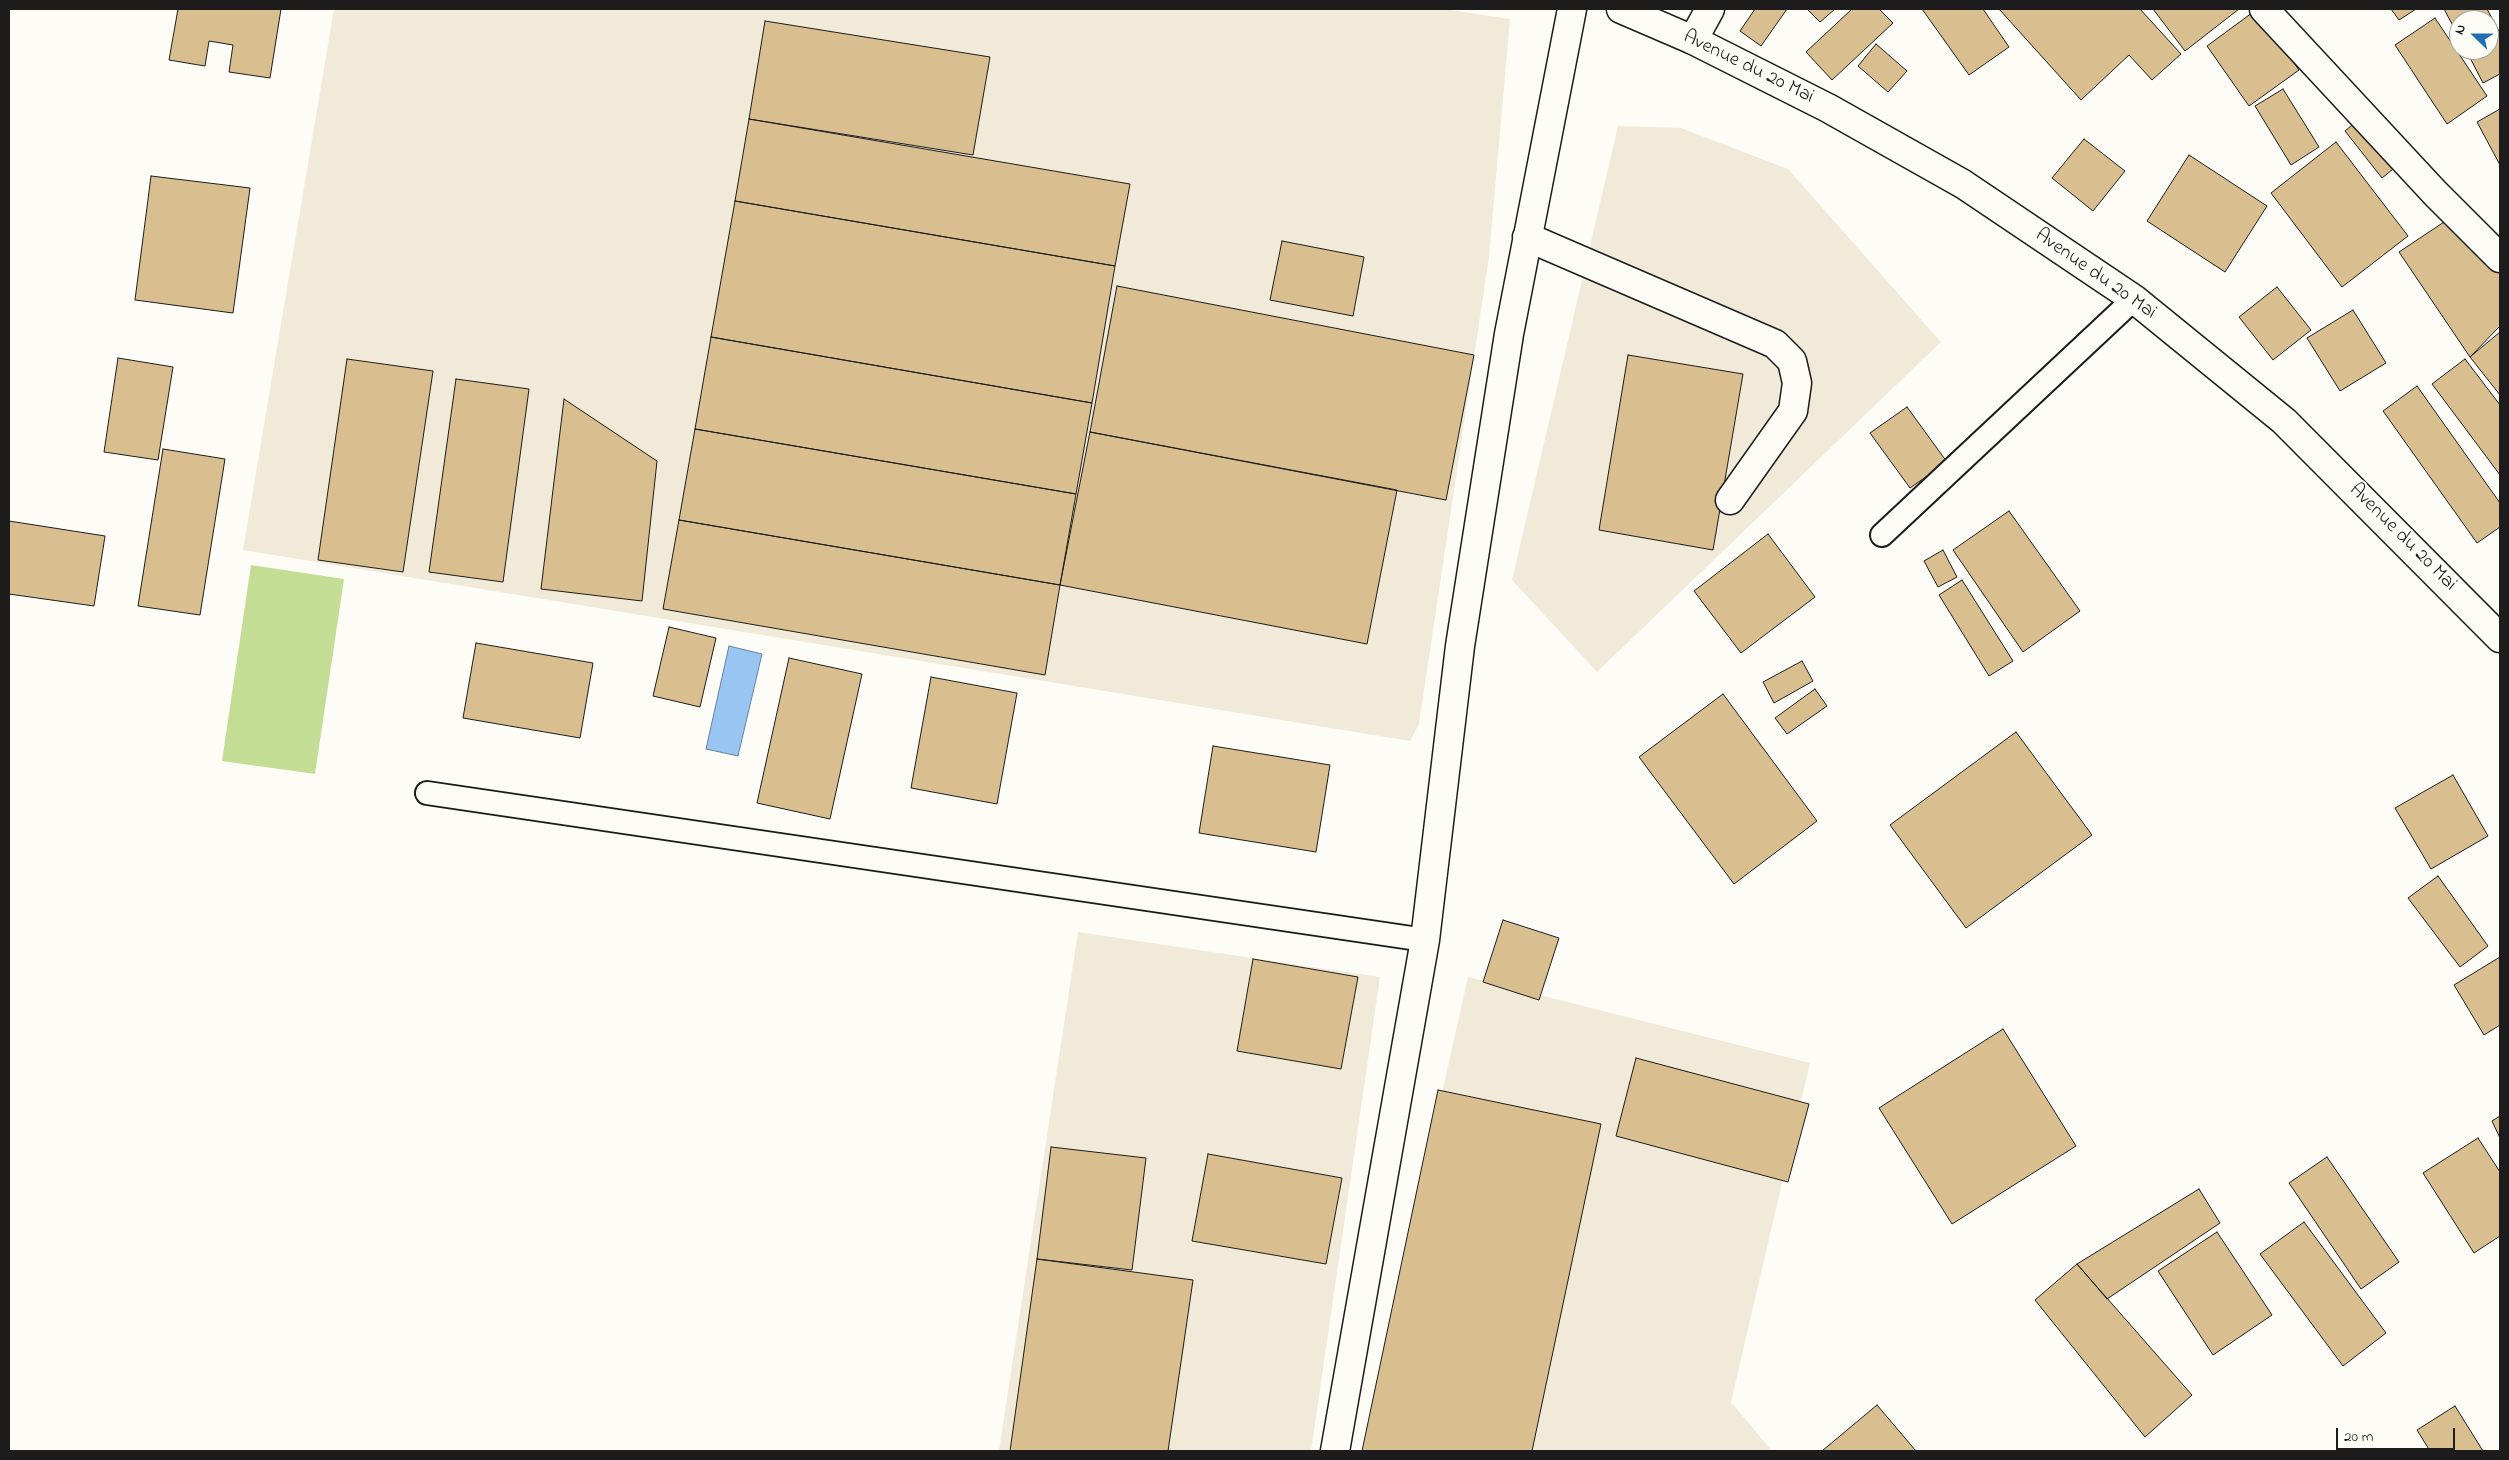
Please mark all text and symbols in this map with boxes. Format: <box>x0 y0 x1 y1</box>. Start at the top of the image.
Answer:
north arrow <box>2449 10 2499 60</box>
text: N <box>2449 21 2472 38</box>
street label: Avenue du 20 Mai <box>1679 26 1817 110</box>
street label: Avenue du 20 Mai <box>2030 224 2160 326</box>
street label: Avenue du 20 Mai <box>2343 479 2461 597</box>
scale bar <box>2339 1418 2458 1450</box>
text: 20 m <box>2344 1426 2373 1448</box>

